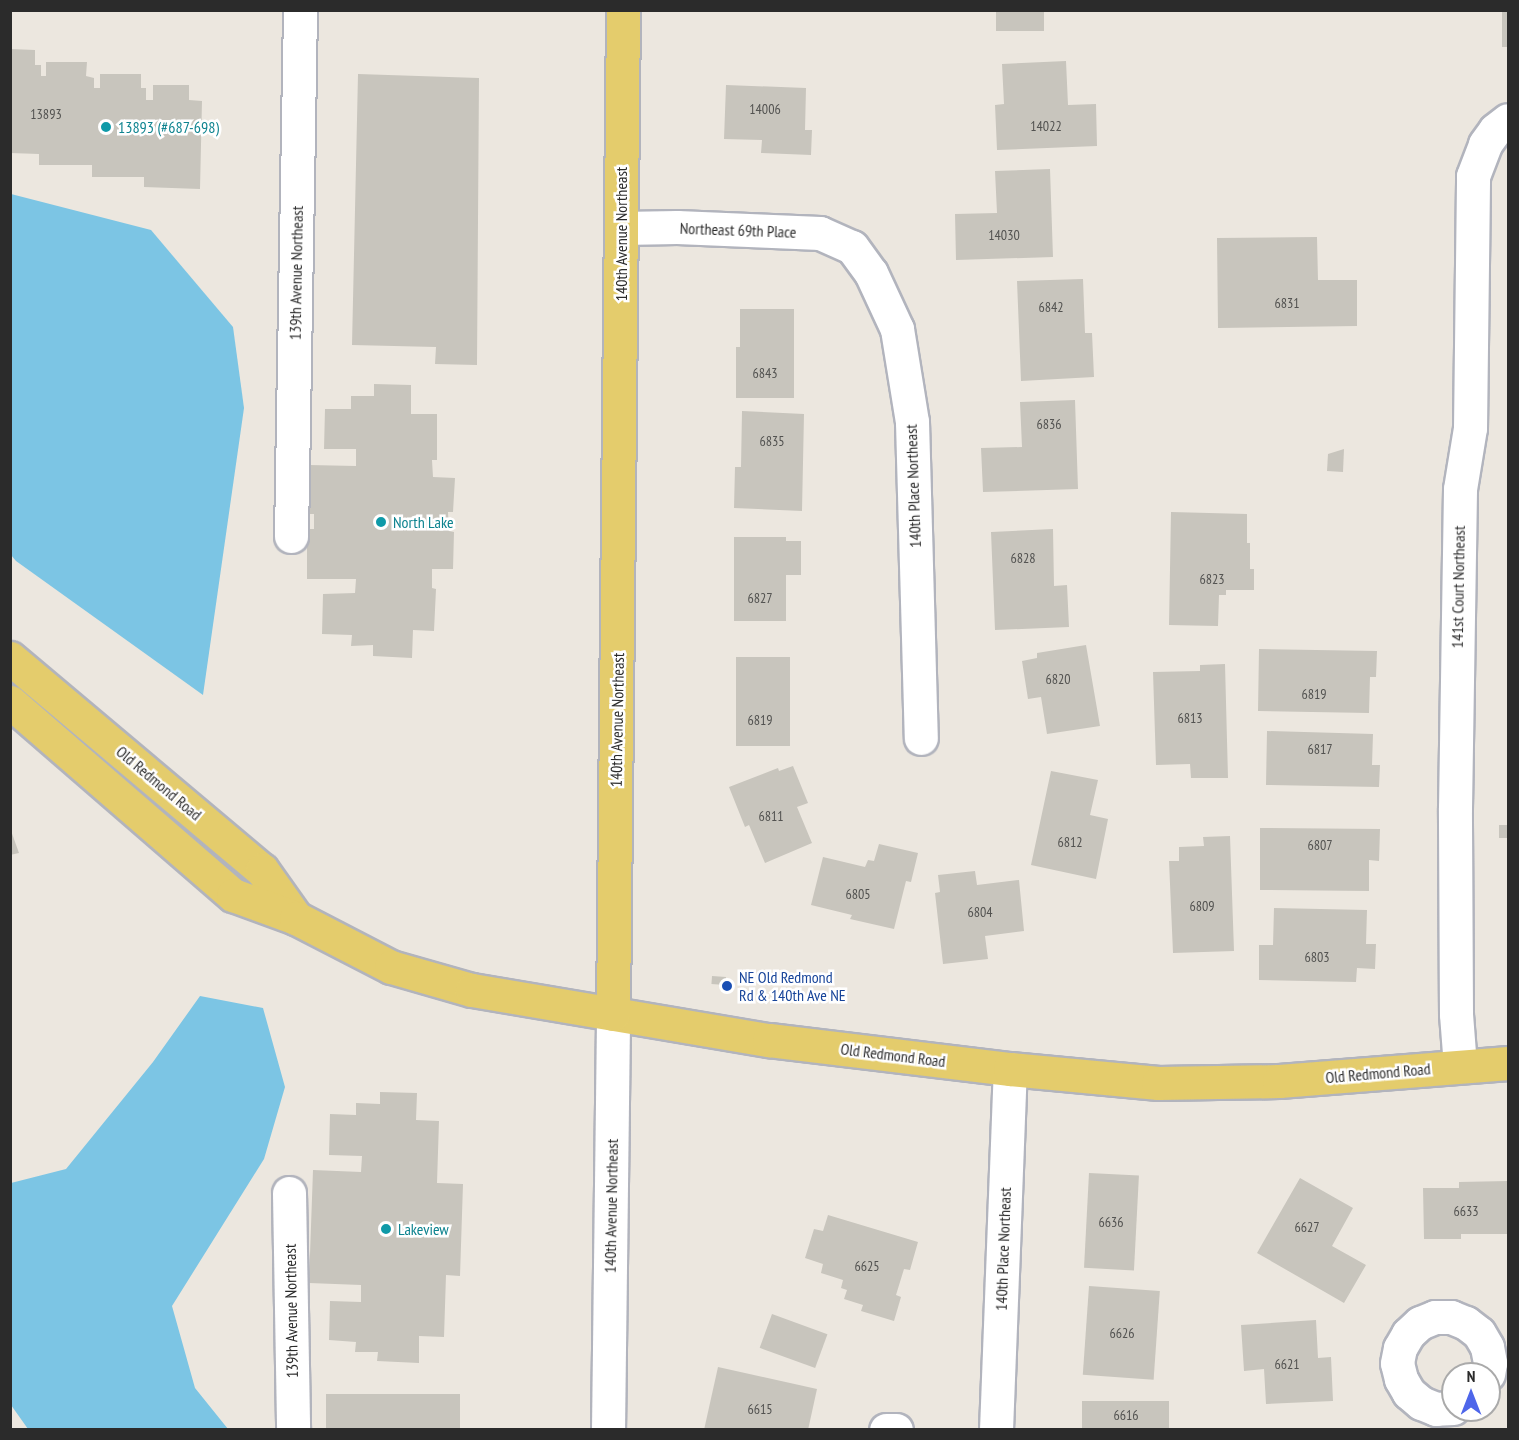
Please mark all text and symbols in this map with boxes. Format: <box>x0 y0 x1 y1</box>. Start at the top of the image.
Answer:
house number: 14006 <box>749 101 781 117</box>
house number: 13893 <box>30 106 62 122</box>
place label: 13893 (#687-698) <box>118 117 219 137</box>
house number: 14022 <box>1030 118 1062 134</box>
marker: 13893 (#687-698) <box>99 120 113 134</box>
street label: 140th Avenue Northeast <box>611 167 631 301</box>
street label: 139th Avenue Northeast <box>285 205 307 341</box>
street label: Northeast 69th Place <box>679 218 797 242</box>
house number: 14030 <box>988 227 1020 243</box>
house number: 6831 <box>1274 295 1300 311</box>
house number: 6842 <box>1038 299 1064 315</box>
house number: 6843 <box>752 365 778 381</box>
house number: 6836 <box>1036 416 1062 432</box>
street label: 140th Place Northeast <box>901 424 925 548</box>
house number: 6835 <box>759 433 785 449</box>
place label: North Lake <box>393 512 454 532</box>
marker: North Lake <box>374 515 388 529</box>
street label: 141st Court Northeast <box>1447 526 1469 648</box>
house number: 6828 <box>1010 550 1036 566</box>
house number: 6823 <box>1199 571 1225 587</box>
house number: 6827 <box>747 590 773 606</box>
street label: 140th Avenue Northeast <box>606 652 628 788</box>
house number: 6820 <box>1045 671 1071 687</box>
house number: 6819 <box>1301 686 1327 702</box>
house number: 6813 <box>1177 710 1203 726</box>
house number: 6819 <box>747 712 773 728</box>
house number: 6817 <box>1307 741 1333 757</box>
street label: Old Redmond Road <box>112 742 206 824</box>
house number: 6811 <box>758 808 784 824</box>
house number: 6812 <box>1057 834 1083 850</box>
house number: 6807 <box>1307 837 1333 853</box>
house number: 6805 <box>845 886 871 902</box>
house number: 6809 <box>1189 898 1215 914</box>
house number: 6804 <box>967 904 993 920</box>
house number: 6803 <box>1304 949 1330 965</box>
place label: NE Old Redmond Rd & 140th Ave NE <box>739 967 846 1005</box>
marker: NE Old Redmond Rd & 140th Ave NE <box>720 979 734 993</box>
street label: Old Redmond Road <box>840 1039 946 1071</box>
street label: Old Redmond Road <box>1325 1059 1431 1087</box>
street label: 140th Avenue Northeast <box>600 1138 622 1274</box>
street label: 140th Place Northeast <box>991 1187 1015 1311</box>
house number: 6633 <box>1453 1203 1479 1219</box>
house number: 6636 <box>1098 1214 1124 1230</box>
place label: Lakeview <box>398 1219 449 1239</box>
house number: 6627 <box>1294 1219 1320 1235</box>
marker: Lakeview <box>379 1222 393 1236</box>
street label: 139th Avenue Northeast <box>280 1243 302 1379</box>
house number: 6625 <box>854 1258 880 1274</box>
house number: 6626 <box>1109 1325 1135 1341</box>
house number: 6621 <box>1274 1356 1300 1372</box>
north arrow <box>1441 1362 1501 1422</box>
text: N <box>1467 1366 1475 1386</box>
house number: 6615 <box>747 1401 773 1417</box>
house number: 6616 <box>1113 1407 1139 1423</box>

